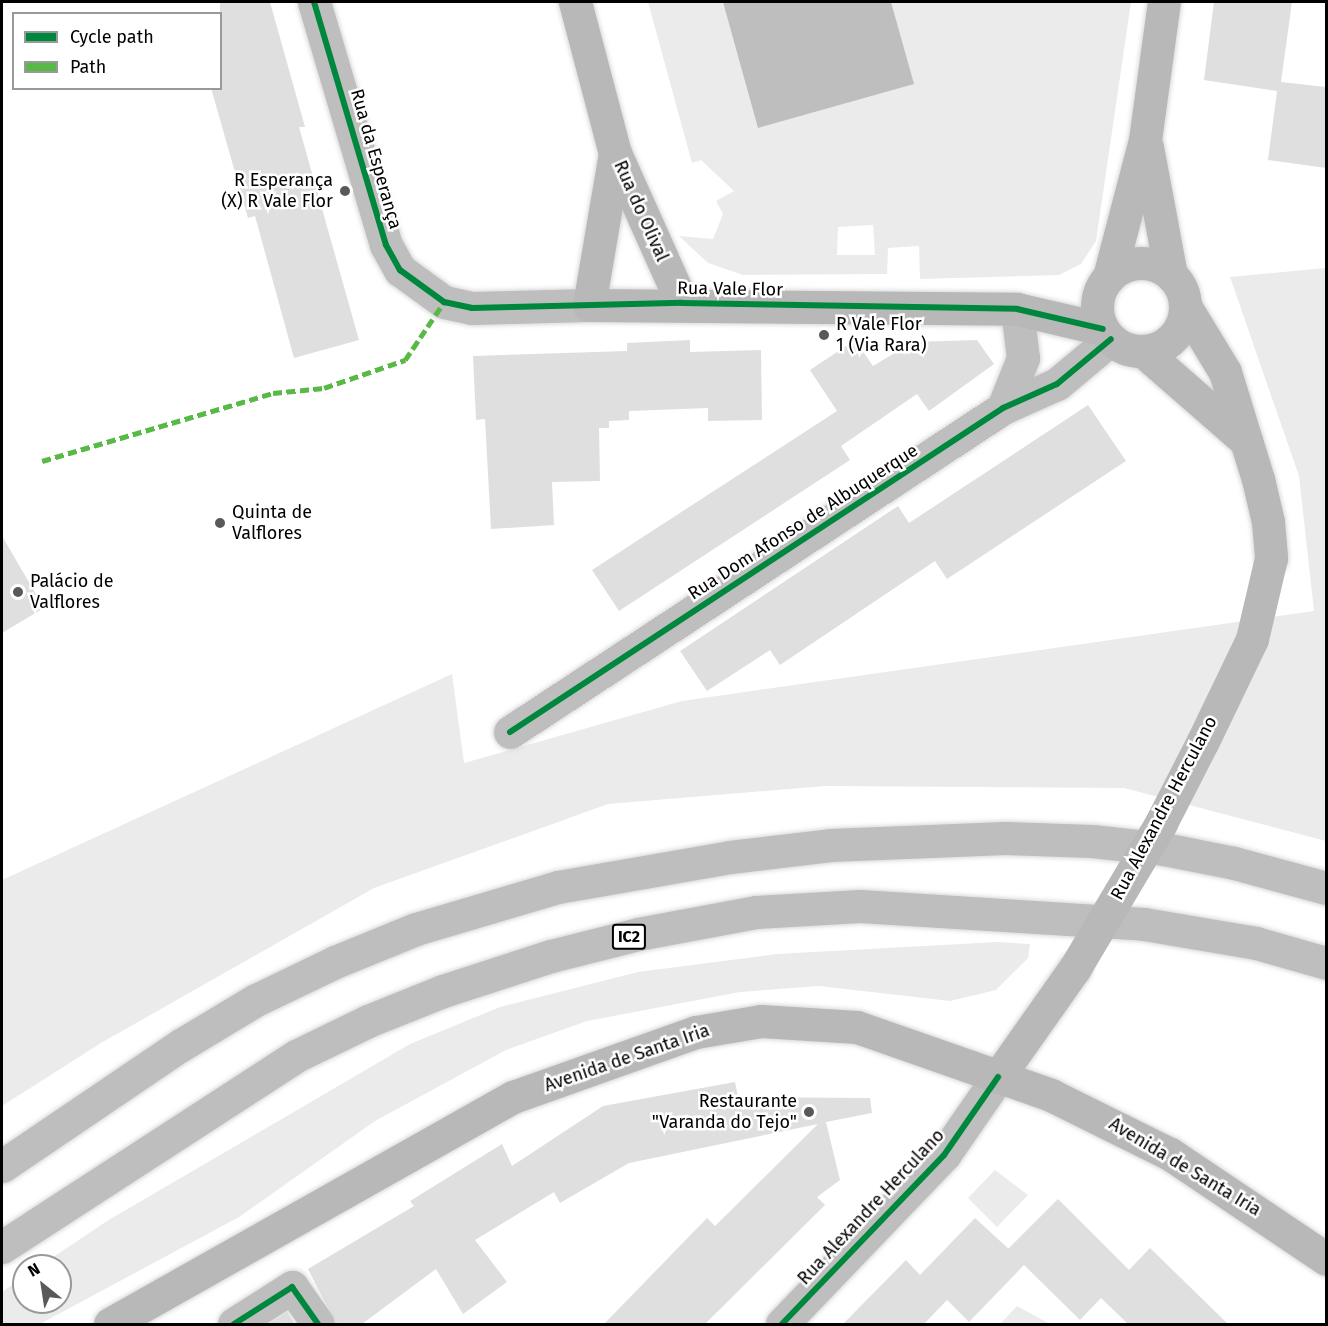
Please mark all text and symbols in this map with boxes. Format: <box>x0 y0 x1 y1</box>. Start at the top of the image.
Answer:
legend <box>12 12 222 90</box>
text: Cycle path <box>70 26 154 48</box>
text: Path <box>70 56 106 78</box>
street label: Rua da Esperança <box>346 87 406 231</box>
street label: Rua do Olival <box>609 157 673 265</box>
place label: R Esperança (X) R Vale Flor <box>221 170 333 213</box>
marker: R Esperança (X) R Vale Flor <box>338 184 352 198</box>
street label: Rua Vale Flor <box>677 277 783 301</box>
place label: R Vale Flor 1 (Via Rara) <box>836 314 926 356</box>
marker: R Vale Flor 1 (Via Rara) <box>817 328 831 342</box>
street label: Rua Dom Afonso de Albuquerque <box>684 439 922 605</box>
place label: Quinta de Valflores <box>232 502 312 544</box>
marker: Quinta de Valflores <box>213 516 227 530</box>
place label: Palácio de Valflores <box>30 571 114 614</box>
marker: Palácio de Valflores <box>11 585 25 599</box>
street label: Rua Alexandre Herculano <box>1106 712 1222 904</box>
road number: IC2 <box>611 924 647 950</box>
street label: Avenida de Santa Iria <box>542 1020 712 1096</box>
place label: Restaurante "Varanda do Tejo" <box>652 1091 797 1134</box>
marker: Restaurante "Varanda do Tejo" <box>802 1105 816 1119</box>
street label: Avenida de Santa Iria <box>1105 1113 1265 1221</box>
street label: Rua Alexandre Herculano <box>793 1125 949 1289</box>
north arrow <box>12 1254 72 1314</box>
text: N <box>24 1259 43 1281</box>

